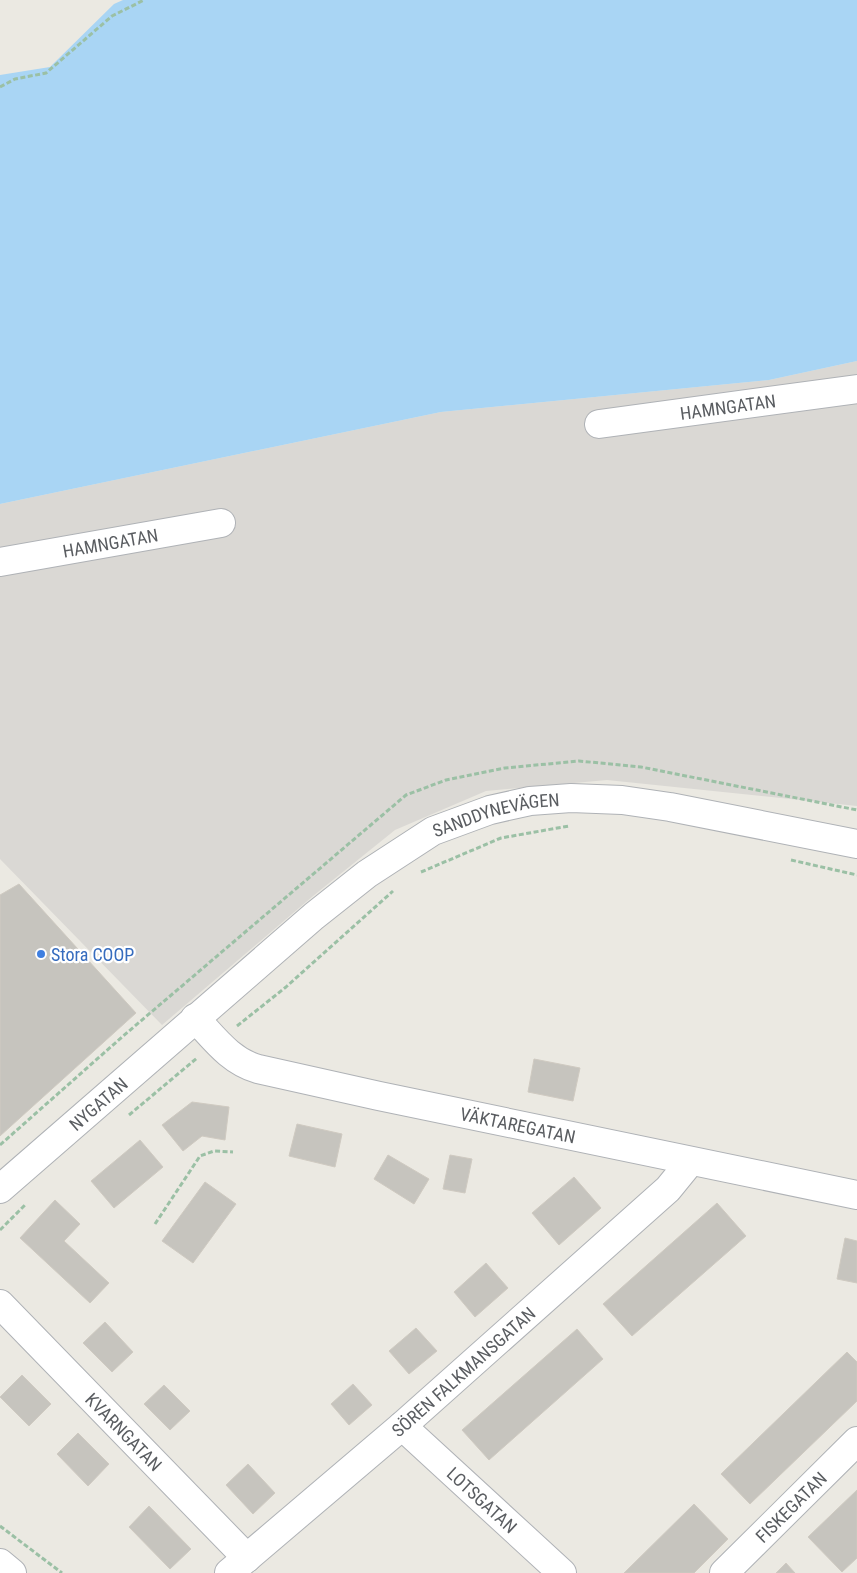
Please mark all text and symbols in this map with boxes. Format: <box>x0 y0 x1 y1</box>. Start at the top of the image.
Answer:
street label: HAMNGATAN <box>679 390 777 423</box>
street label: HAMNGATAN <box>61 524 160 561</box>
street label: SANDDYNEVÄGEN <box>429 788 560 841</box>
place label: Stora COOP <box>51 944 134 965</box>
marker: Stora COOP <box>35 948 47 960</box>
street label: NYGATAN <box>65 1073 132 1135</box>
street label: VÄKTAREGATAN <box>458 1103 577 1147</box>
street label: SÖREN FALKMANSGATAN <box>387 1302 539 1441</box>
street label: KVARNGATAN <box>82 1388 167 1475</box>
street label: LOTSGATAN <box>443 1462 522 1537</box>
street label: FISKEGATAN <box>751 1467 831 1546</box>

